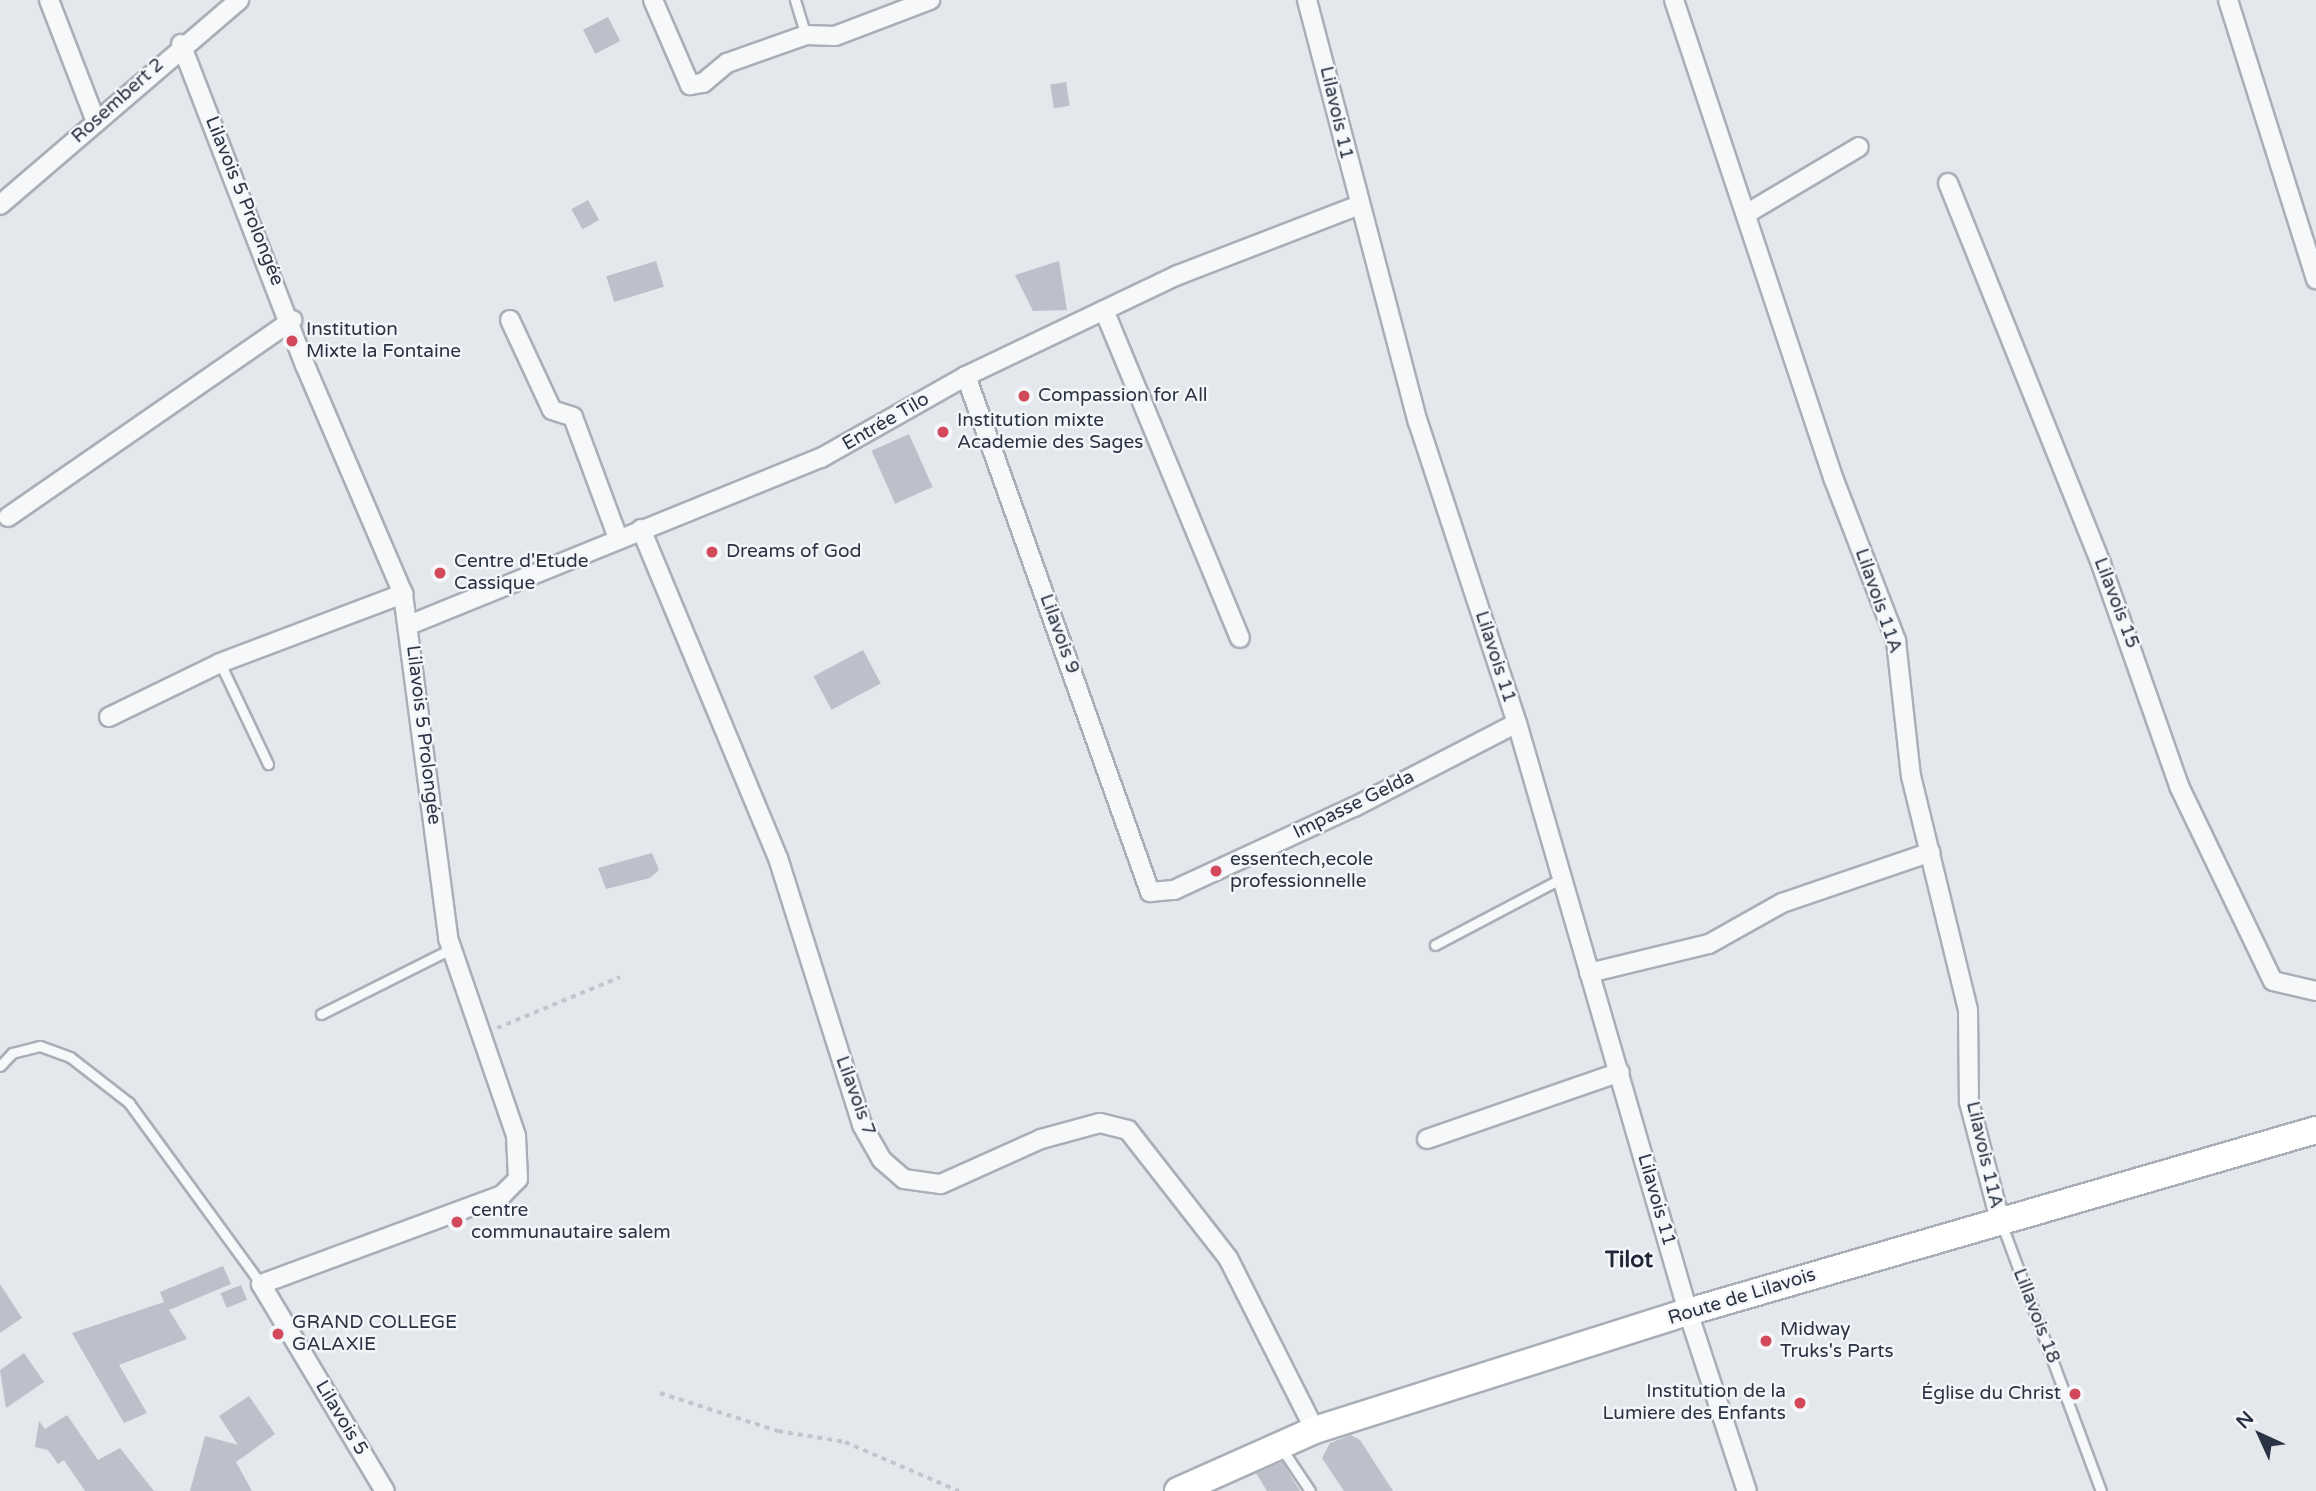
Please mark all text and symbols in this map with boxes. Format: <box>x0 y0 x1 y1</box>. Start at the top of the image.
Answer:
street label: Rosembert 2 <box>67 54 169 148</box>
street label: Lilavois 11 <box>1314 64 1358 162</box>
street label: Lilavois 5 Prolongée <box>200 113 288 289</box>
place label: Institution Mixte la Fontaine <box>306 319 461 363</box>
marker: Institution Mixte la Fontaine <box>284 333 300 349</box>
place label: Compassion for All <box>1038 385 1208 407</box>
street label: Entrée Tilo <box>839 388 933 456</box>
marker: Compassion for All <box>1016 388 1032 404</box>
place label: Institution mixte Academie des Sages <box>957 410 1143 454</box>
marker: Institution mixte Academie des Sages <box>935 424 951 440</box>
place label: Dreams of God <box>726 541 862 563</box>
marker: Dreams of God <box>704 544 720 560</box>
street label: Lilavois 11A <box>1849 546 1907 656</box>
place label: Centre d'Etude Cassique <box>454 551 589 595</box>
street label: Lilavois 15 <box>2088 555 2144 651</box>
marker: Centre d'Etude Cassique <box>432 565 448 581</box>
street label: Lilavois 9 <box>1034 591 1084 677</box>
street label: Lilavois 11 <box>1469 608 1521 706</box>
street label: Lilavois 5 Prolongée <box>401 644 445 826</box>
street label: Impasse Gelda <box>1290 766 1418 844</box>
place label: essentech,ecole professionnelle <box>1230 849 1373 893</box>
marker: essentech,ecole professionnelle <box>1208 863 1224 879</box>
street label: Lilavois 7 <box>830 1053 880 1139</box>
street label: Lilavois 11A <box>1961 1099 2007 1211</box>
street label: Lilavois 11 <box>1632 1151 1680 1249</box>
place label: centre communautaire salem <box>471 1200 671 1244</box>
marker: centre communautaire salem <box>449 1214 465 1230</box>
district label: Tilot <box>1605 1246 1653 1274</box>
street label: Route de Lilavois <box>1665 1264 1819 1330</box>
street label: Lillavois 18 <box>2007 1265 2065 1367</box>
place label: GRAND COLLEGE GALAXIE <box>292 1312 457 1356</box>
place label: Midway Truks's Parts <box>1780 1319 1894 1363</box>
marker: GRAND COLLEGE GALAXIE <box>270 1326 286 1342</box>
marker: Midway Truks's Parts <box>1758 1333 1774 1349</box>
street label: Lilavois 5 <box>310 1377 372 1459</box>
place label: Institution de la Lumiere des Enfants <box>1602 1381 1786 1425</box>
place label: Église du Christ <box>1921 1383 2061 1405</box>
marker: Église du Christ <box>2067 1386 2083 1402</box>
marker: Institution de la Lumiere des Enfants <box>1792 1395 1808 1411</box>
north arrow <box>2225 1400 2295 1470</box>
text: N <box>2232 1407 2258 1433</box>

